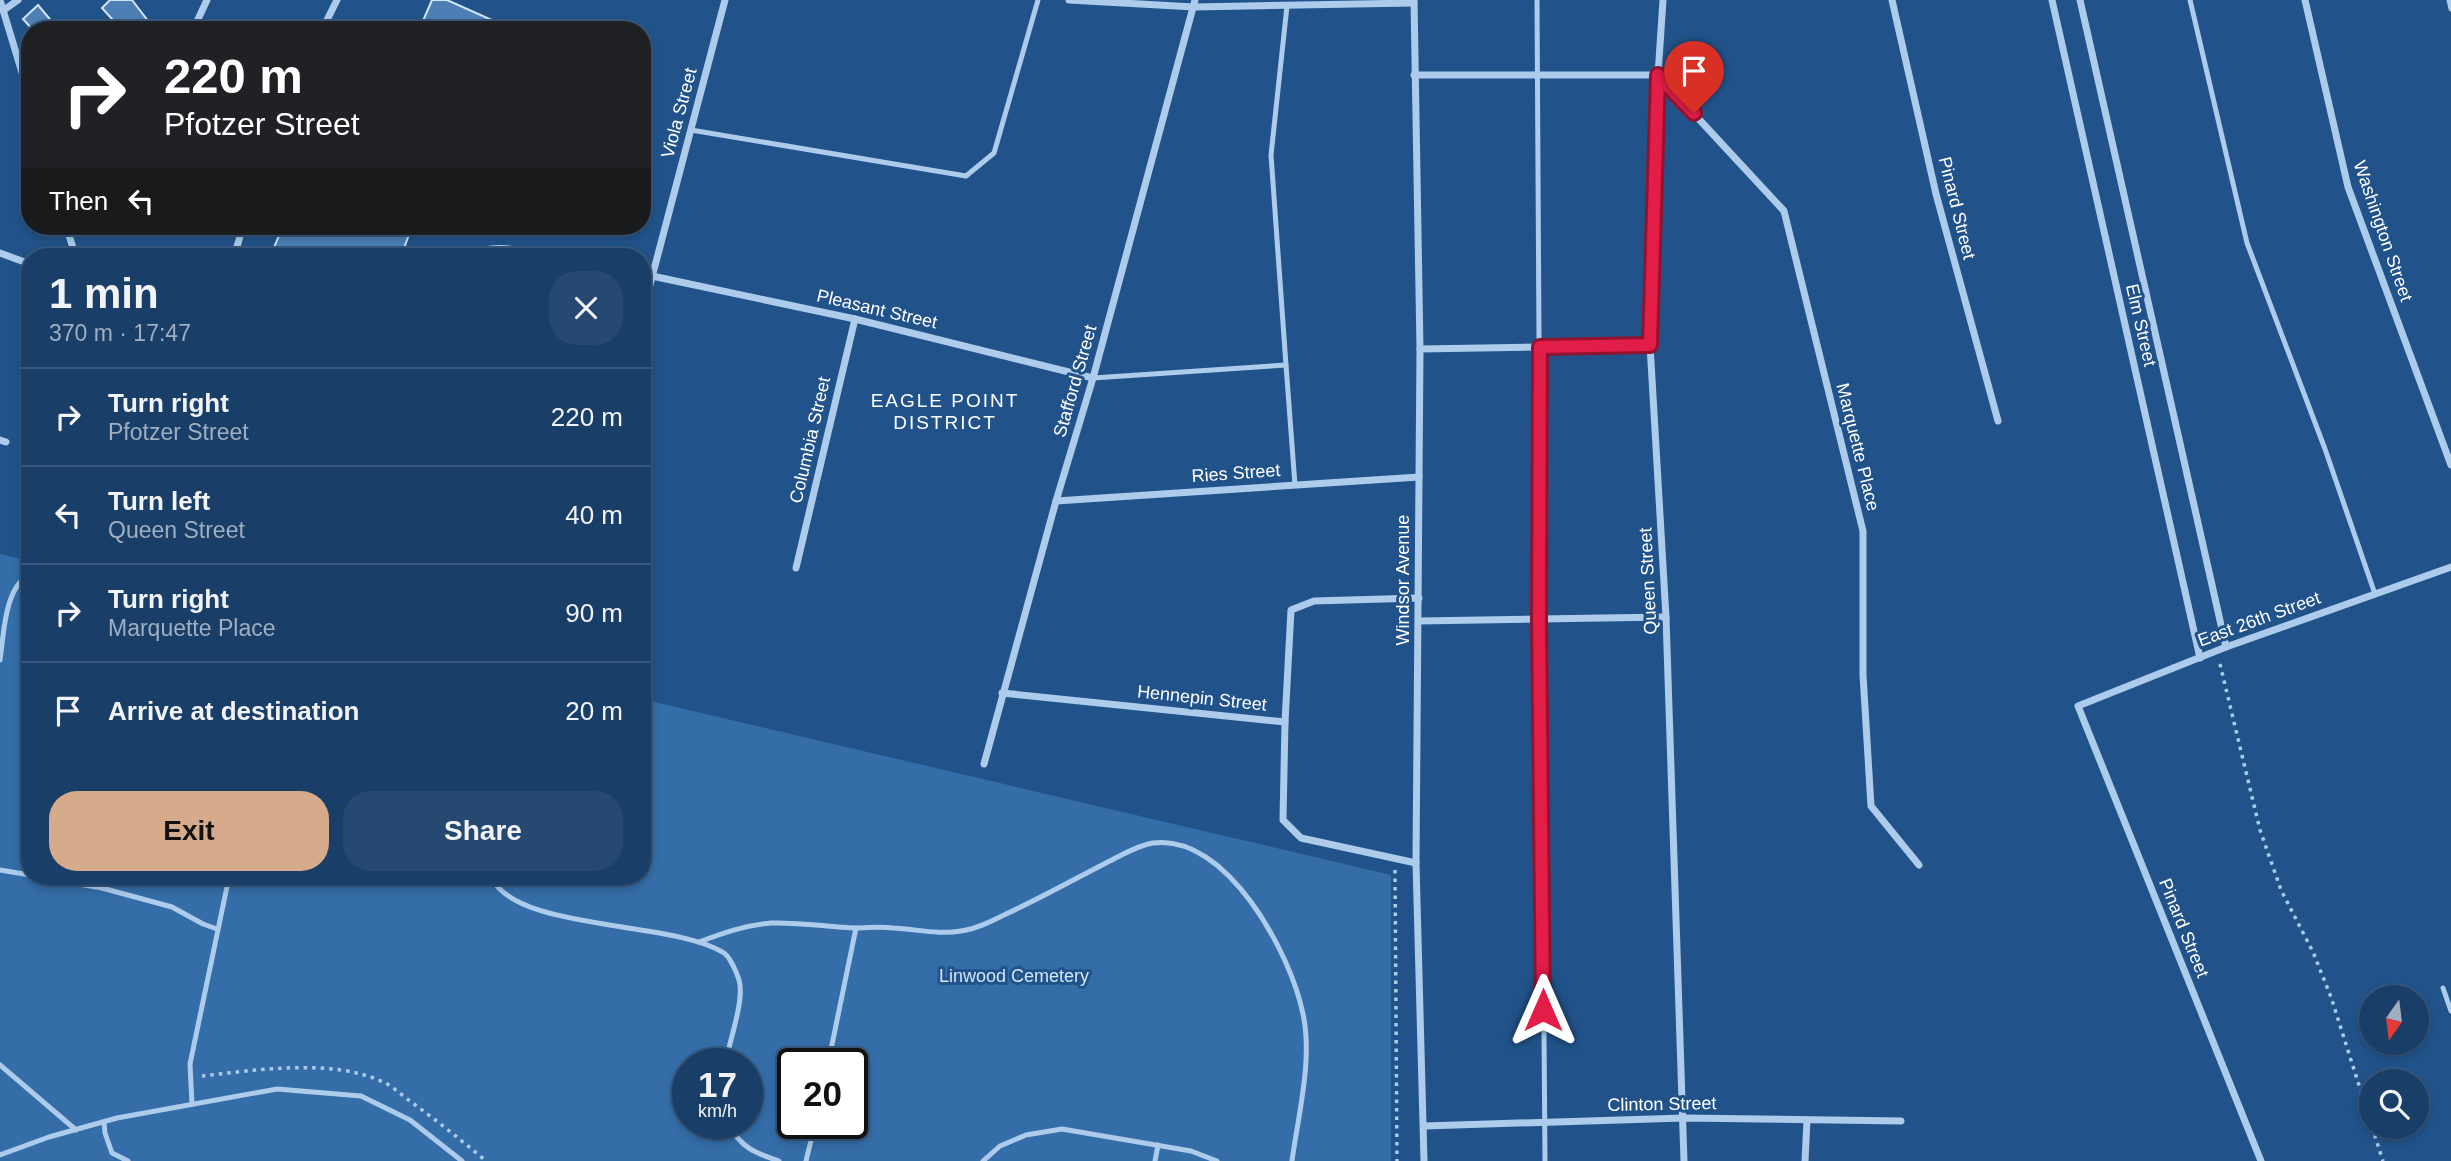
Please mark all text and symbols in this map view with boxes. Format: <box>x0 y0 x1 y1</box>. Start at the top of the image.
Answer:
pin <box>1664 41 1724 113</box>
icon: right <box>49 49 140 140</box>
text: 220 m <box>164 49 303 103</box>
icon: arrive <box>1675 52 1713 90</box>
street label: Viola Street <box>657 66 701 160</box>
text: Pfotzer Street <box>164 106 360 142</box>
street label: Pinard Street <box>1935 155 1979 261</box>
street label: Washington Street <box>2350 158 2416 304</box>
icon: left <box>122 182 160 220</box>
text: Then <box>49 186 108 216</box>
text: 1 min <box>49 270 159 317</box>
button: close <box>549 271 623 345</box>
street label: Elm Street <box>2122 282 2160 368</box>
street label: Pleasant Street <box>815 285 939 333</box>
text: 370 m · 17:47 <box>49 320 191 346</box>
street label: Stafford Street <box>1049 323 1101 439</box>
street label: Columbia Street <box>786 375 834 505</box>
street label: Marquette Place <box>1832 381 1884 513</box>
text: Turn right <box>108 388 229 418</box>
district label: EAGLE POINT DISTRICT <box>871 390 1019 433</box>
icon: right <box>49 398 87 436</box>
text: 220 m <box>551 402 623 432</box>
text: Pfotzer Street <box>108 419 249 445</box>
street label: Ries Street <box>1191 460 1281 486</box>
text: Turn left <box>108 486 210 516</box>
icon: left <box>49 496 87 534</box>
text: 40 m <box>565 500 623 530</box>
street label: Windsor Avenue <box>1393 515 1413 645</box>
text: Queen Street <box>108 517 245 543</box>
street label: Queen Street <box>1635 527 1661 635</box>
text: Turn right <box>108 584 229 614</box>
street label: East 26th Street <box>2195 588 2323 650</box>
icon: right <box>49 594 87 632</box>
text: 90 m <box>565 598 623 628</box>
text: Marquette Place <box>108 615 275 641</box>
street label: Hennepin Street <box>1136 681 1268 715</box>
icon: arrive <box>49 692 87 730</box>
text: Arrive at destination <box>108 696 359 726</box>
text: 20 m <box>565 696 623 726</box>
button: Exit <box>49 791 329 871</box>
button: Share <box>343 791 623 871</box>
street label: Pinard Street <box>2155 876 2213 980</box>
park label: Linwood Cemetery <box>939 966 1089 986</box>
position arrow <box>1506 973 1580 1047</box>
north arrow <box>2359 985 2429 1055</box>
map controls <box>2359 985 2429 1139</box>
speed limit sign: 20 <box>777 1048 868 1139</box>
text: 17 <box>698 1065 737 1104</box>
button: search <box>2359 1069 2429 1139</box>
street label: Clinton Street <box>1607 1093 1717 1115</box>
text: km/h <box>698 1101 737 1121</box>

